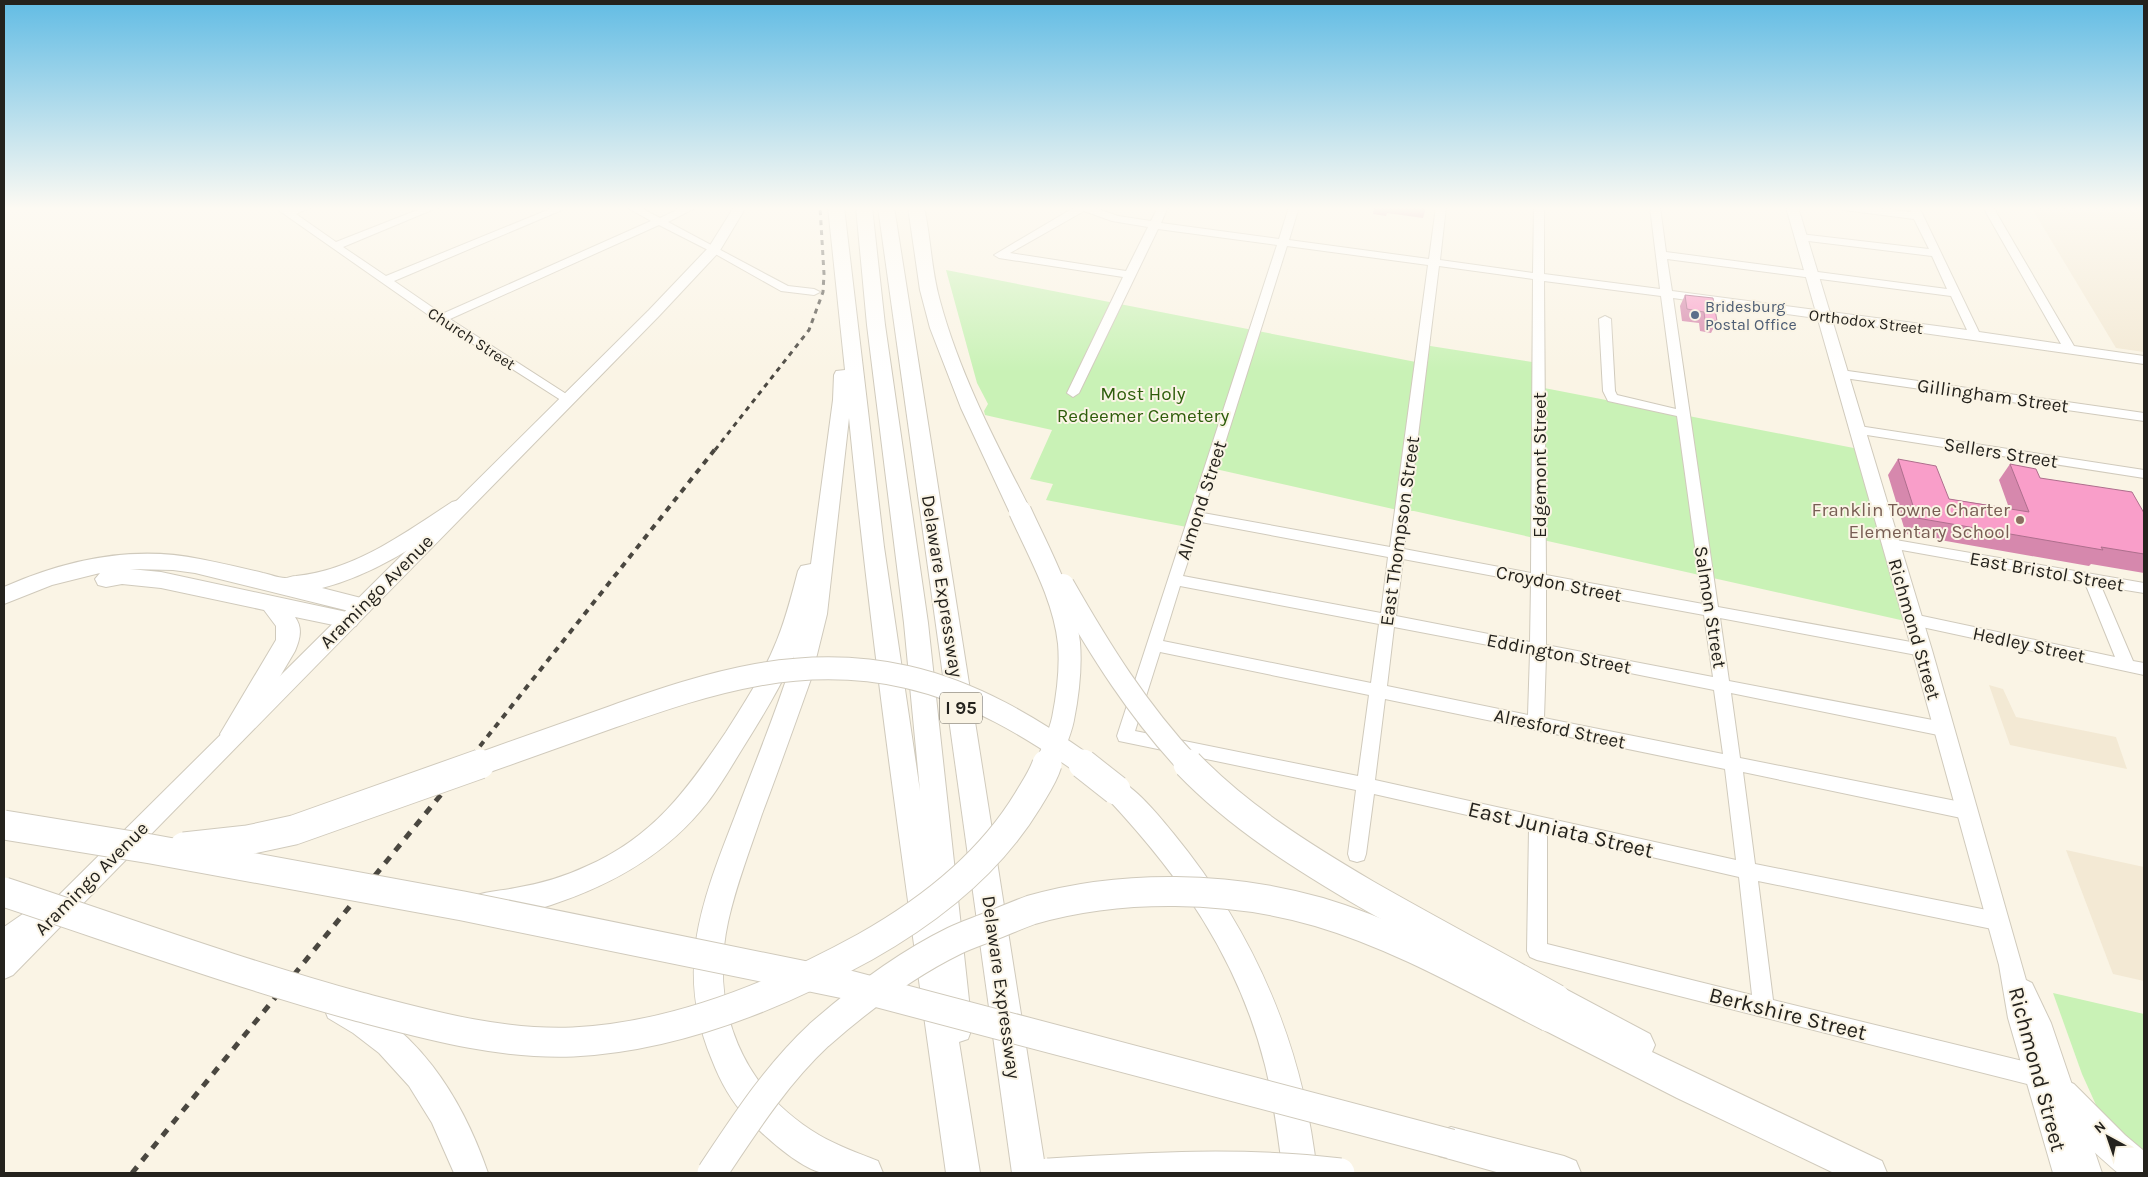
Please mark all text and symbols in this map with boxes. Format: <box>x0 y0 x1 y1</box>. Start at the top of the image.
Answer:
place label: Bridesburg Postal Office <box>1705 297 1797 334</box>
street label: Church Street <box>424 303 519 374</box>
street label: Orthodox Street <box>1808 305 1924 338</box>
marker: Bridesburg Postal Office <box>1689 309 1701 321</box>
street label: Gillingham Street <box>1916 374 2070 418</box>
park label: Most Holy Redeemer Cemetery <box>1057 383 1229 427</box>
street label: Edgemont Street <box>1529 392 1551 538</box>
street label: Sellers Street <box>1942 433 2059 473</box>
street label: East Thompson Street <box>1376 435 1424 628</box>
street label: Almond Street <box>1172 438 1232 563</box>
street label: Delaware Expressway <box>917 493 967 679</box>
place label: Franklin Towne Charter Elementary School <box>1811 499 2010 543</box>
marker: Franklin Towne Charter Elementary School <box>2014 514 2026 526</box>
street label: Aramingo Avenue <box>315 530 438 653</box>
street label: Salmon Street <box>1689 544 1731 670</box>
street label: East Bristol Street <box>1968 548 2126 596</box>
street label: Richmond Street <box>1883 556 1945 703</box>
street label: Croydon Street <box>1494 561 1624 607</box>
street label: Hedley Street <box>1971 622 2087 668</box>
street label: Eddington Street <box>1485 629 1633 679</box>
road number: I 95 <box>940 692 982 724</box>
street label: Alresford Street <box>1492 704 1628 754</box>
street label: East Juniata Street <box>1465 796 1656 864</box>
street label: Aramingo Avenue <box>30 817 153 940</box>
street label: Delaware Expressway <box>977 894 1025 1080</box>
street label: Berkshire Street <box>1706 982 1869 1046</box>
street label: Richmond Street <box>2003 984 2071 1154</box>
north arrow <box>2083 1112 2133 1162</box>
text: N <box>2091 1118 2109 1137</box>

